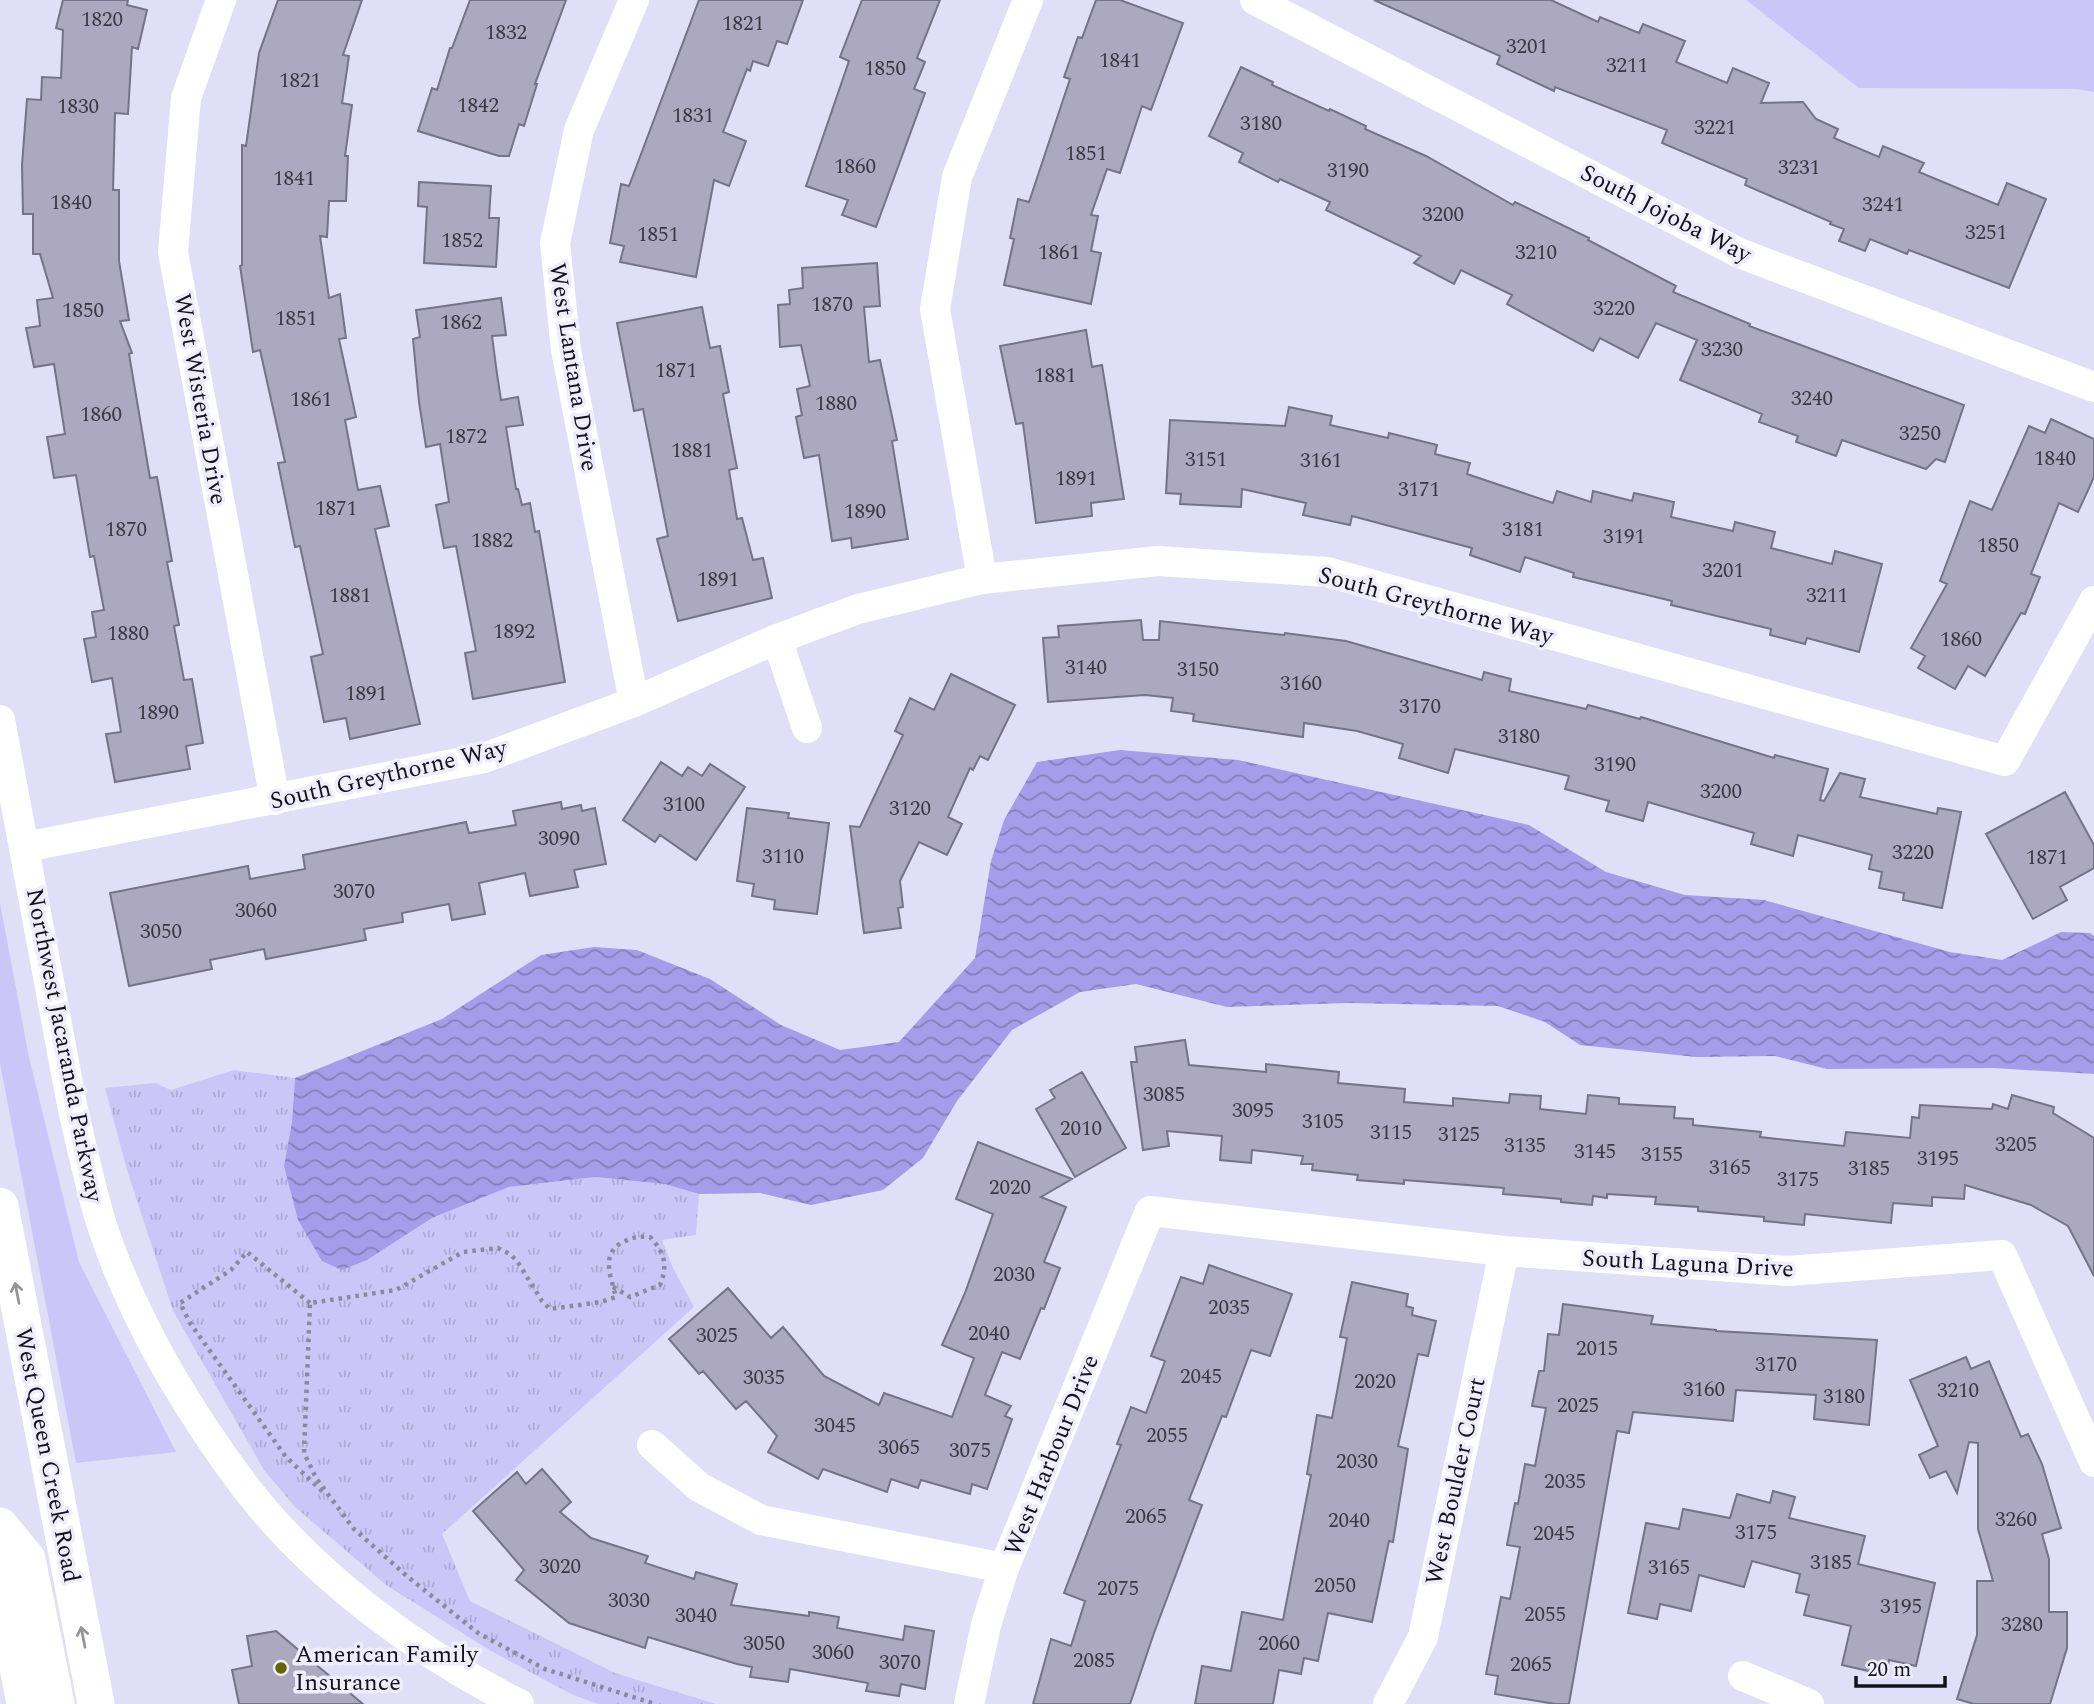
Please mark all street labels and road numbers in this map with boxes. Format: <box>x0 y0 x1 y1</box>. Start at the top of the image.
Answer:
street label: South Jojoba Way <box>1574 155 1759 273</box>
street label: West Lantana Drive <box>539 260 607 474</box>
street label: West Wisteria Drive <box>164 291 236 508</box>
street label: South Greythorne Way <box>1314 557 1559 655</box>
street label: South Greythorne Way <box>266 730 512 820</box>
street label: Northwest Jacaranda Parkway <box>16 885 112 1207</box>
street label: South Laguna Drive <box>1581 1240 1795 1288</box>
street label: West Queen Creek Road <box>5 1325 89 1586</box>
street label: West Harbour Drive <box>995 1349 1109 1561</box>
street label: West Boulder Court <box>1416 1374 1496 1588</box>

